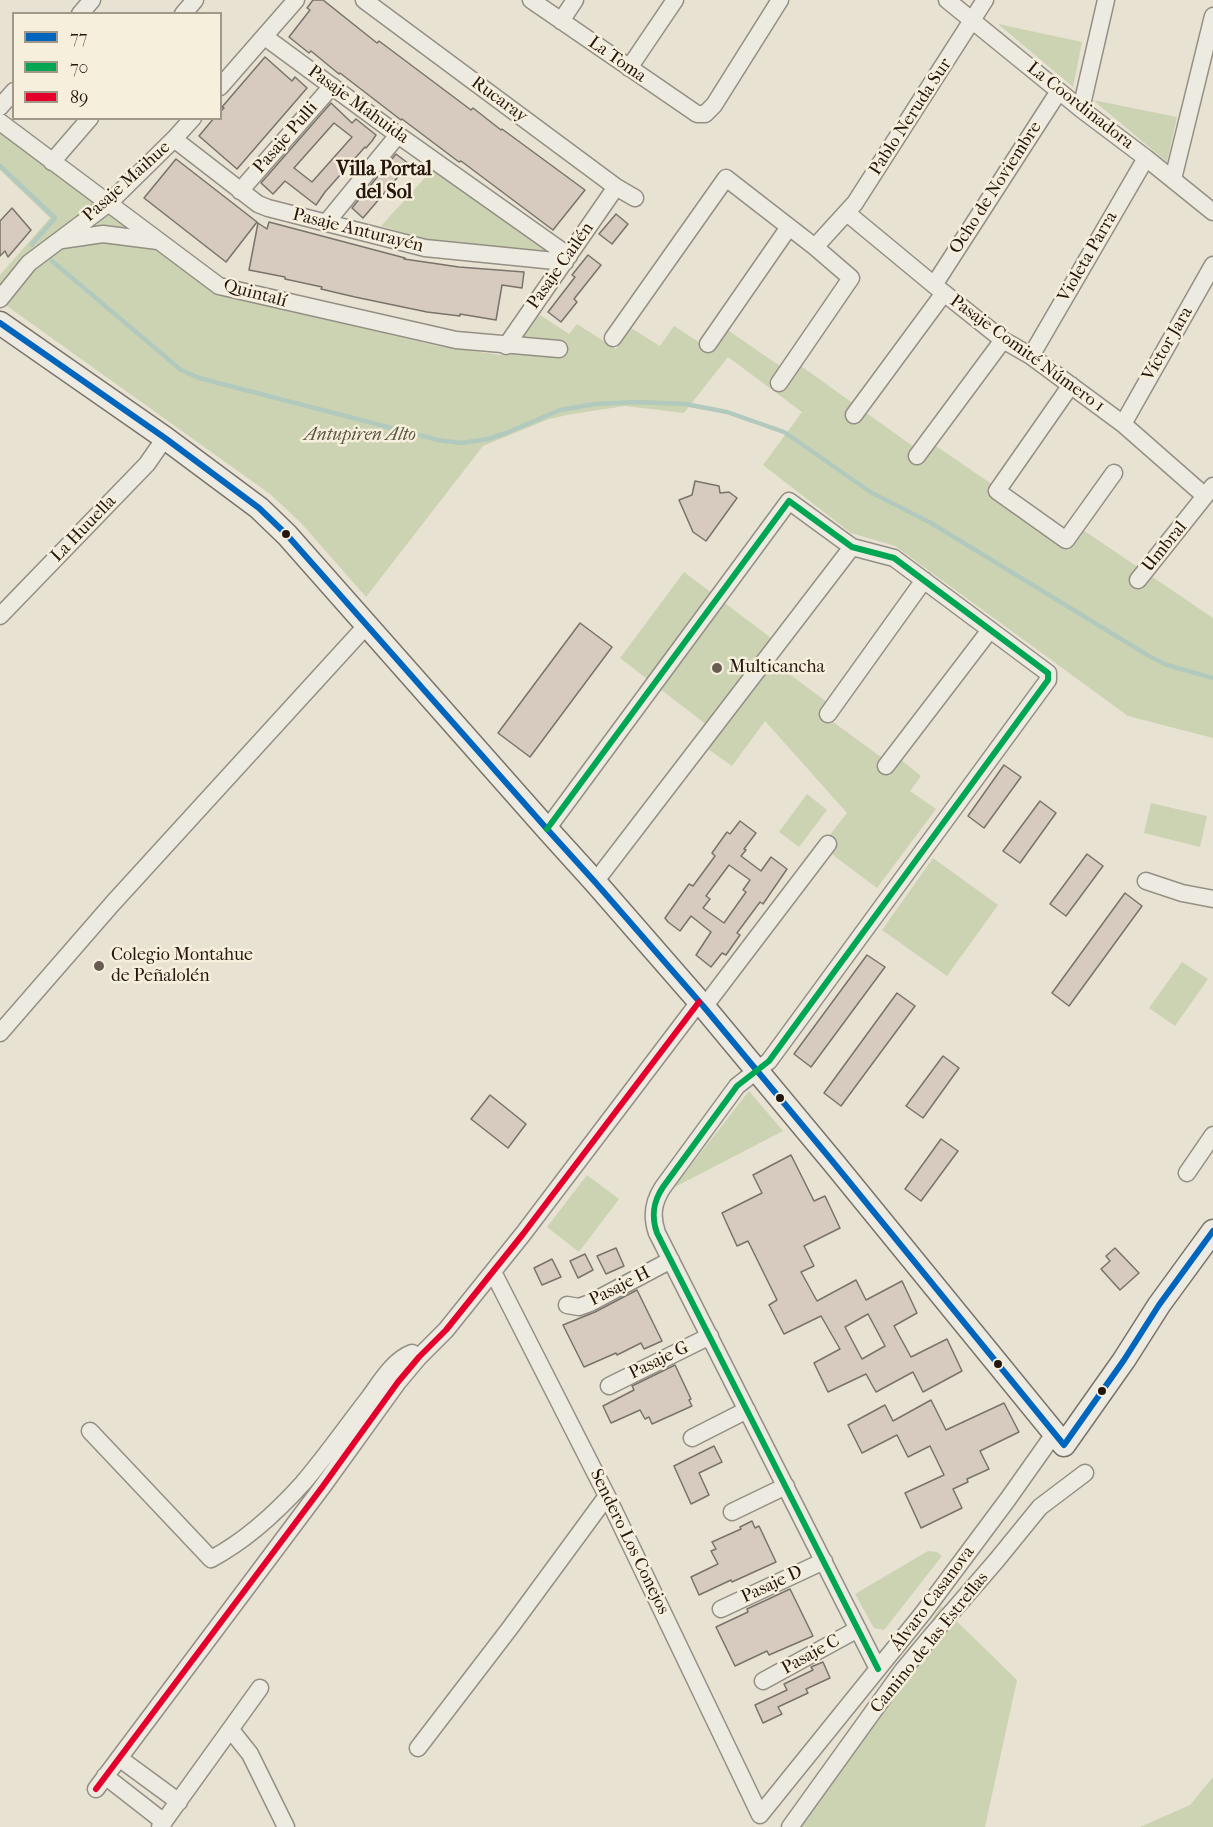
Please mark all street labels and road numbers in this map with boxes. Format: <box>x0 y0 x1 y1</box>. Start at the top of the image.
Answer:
street label: La Toma <box>584 32 650 88</box>
street label: Pablo Neruda Sur <box>865 54 957 180</box>
street label: La Coordinadora <box>1022 58 1138 154</box>
street label: Pasaje Mahuida <box>303 61 413 149</box>
street label: Rucaray <box>467 72 531 128</box>
street label: Pasaje Pulli <box>249 98 323 178</box>
street label: Ocho de Noviembre <box>945 118 1047 258</box>
street label: Pasaje Maihue <box>79 137 175 227</box>
street label: Pasaje Anturayén <box>290 204 426 258</box>
street label: Violeta Parra <box>1053 208 1123 306</box>
street label: Pasaje Cailén <box>523 218 599 314</box>
street label: Quintalí <box>221 275 289 313</box>
street label: Pasaje Comité Número 1 <box>945 291 1109 417</box>
street label: Víctor Jara <box>1138 303 1198 385</box>
street label: La Huuella <box>47 491 121 567</box>
street label: Umbral <box>1138 517 1192 577</box>
street label: Pasaje H <box>586 1263 654 1311</box>
street label: Pasaje G <box>625 1337 693 1385</box>
street label: Sendero Los Conejos <box>584 1466 674 1618</box>
street label: Álvaro Casanova <box>887 1542 979 1656</box>
street label: Pasaje D <box>738 1561 806 1609</box>
street label: Camino de las Estrellas <box>866 1568 994 1718</box>
street label: Pasaje C <box>778 1630 844 1680</box>

